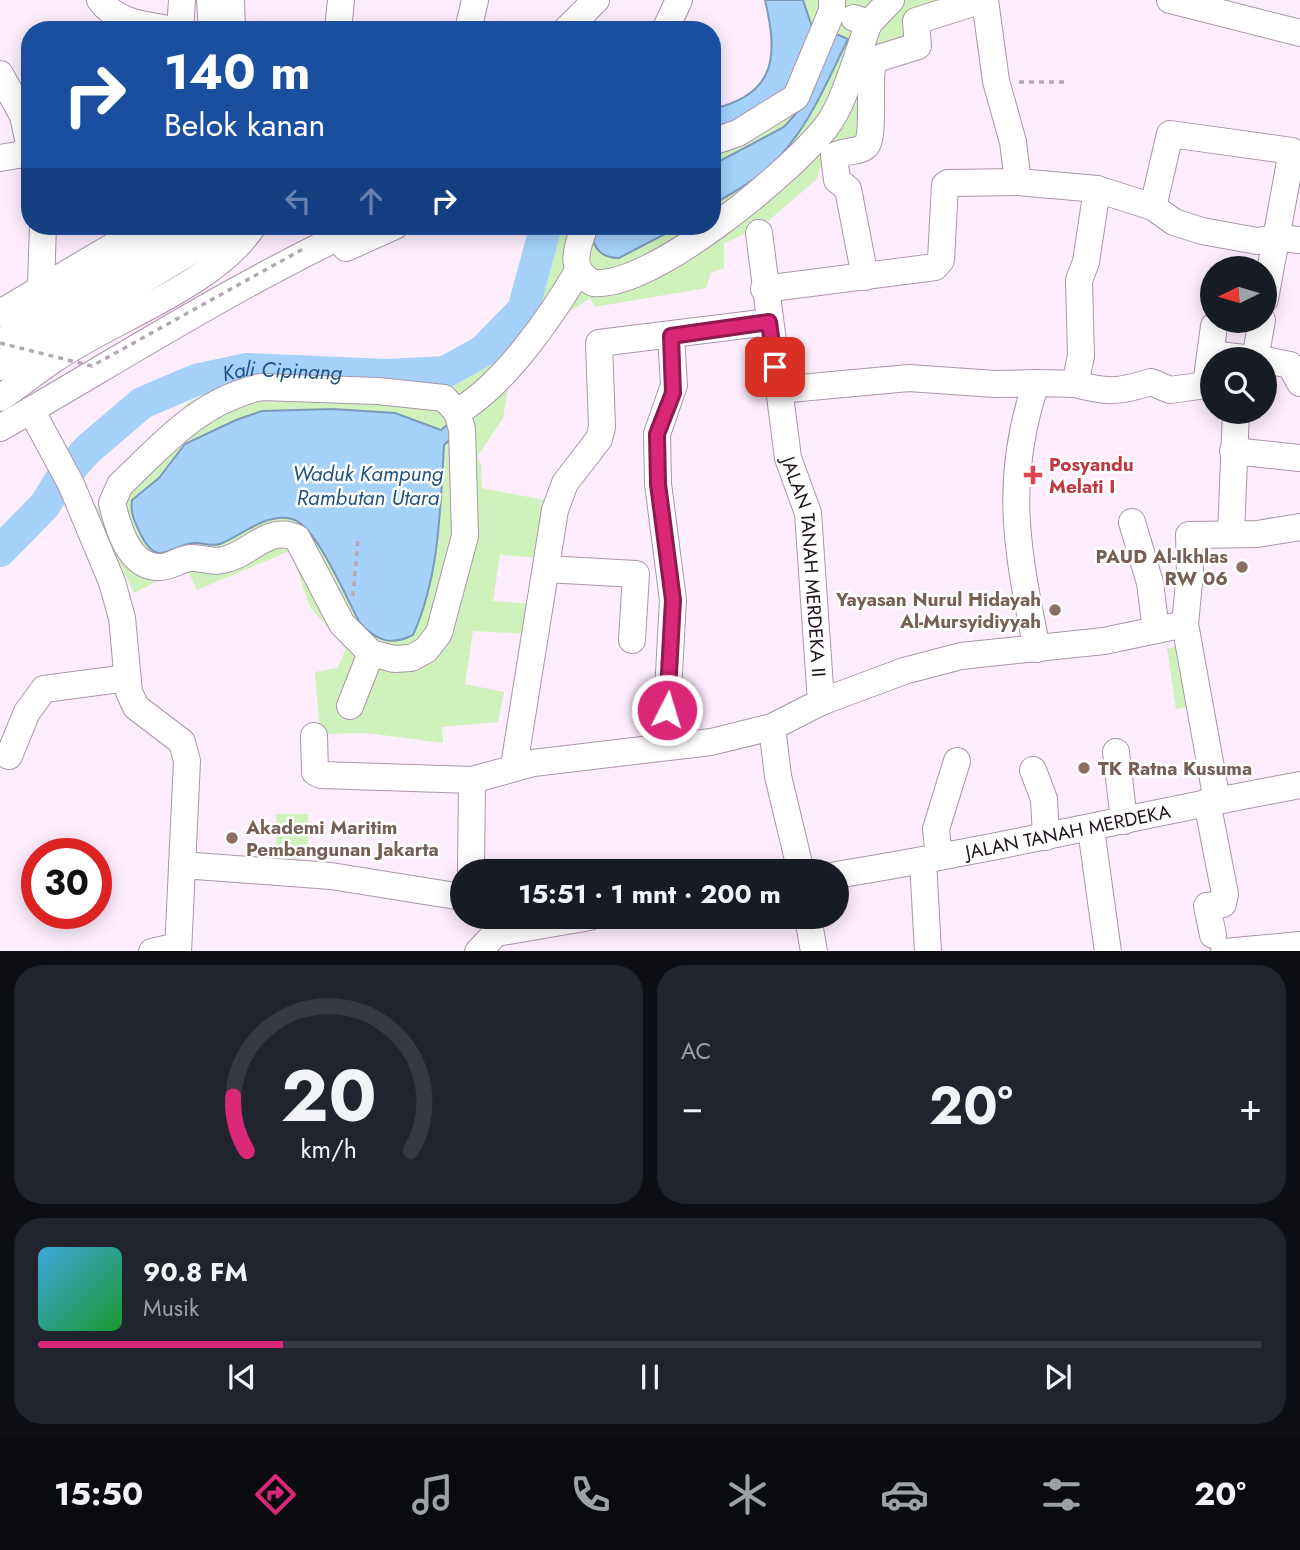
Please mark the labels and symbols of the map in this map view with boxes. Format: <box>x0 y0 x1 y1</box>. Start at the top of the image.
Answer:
north arrow <box>1200 256 1278 332</box>
pin <box>745 337 805 397</box>
water label: Kali Cipinang <box>219 354 343 389</box>
street label: JALAN TANAH MERDEKA II <box>774 450 832 678</box>
place label: Posyandu Melati I <box>1049 451 1134 500</box>
water label: Waduk Kampung Rambutan Utara <box>293 459 444 513</box>
marker: Posyandu Melati I <box>1023 465 1043 485</box>
place label: PAUD Al-Ikhlas RW 06 <box>1095 543 1228 592</box>
marker: PAUD Al-Ikhlas RW 06 <box>1234 559 1250 575</box>
place label: Yayasan Nurul Hidayah Al-Mursyidiyyah <box>835 586 1041 635</box>
marker: Yayasan Nurul Hidayah Al-Mursyidiyyah <box>1047 602 1063 618</box>
position arrow <box>630 673 704 747</box>
place label: TK Ratna Kusuma <box>1098 755 1252 782</box>
marker: TK Ratna Kusuma <box>1076 760 1092 776</box>
street label: JALAN TANAH MERDEKA <box>960 798 1173 866</box>
place label: Akademi Maritim Pembangunan Jakarta <box>245 814 439 863</box>
marker: Akademi Maritim Pembangunan Jakarta <box>224 830 240 846</box>
speed limit sign: 30 <box>21 838 112 929</box>

